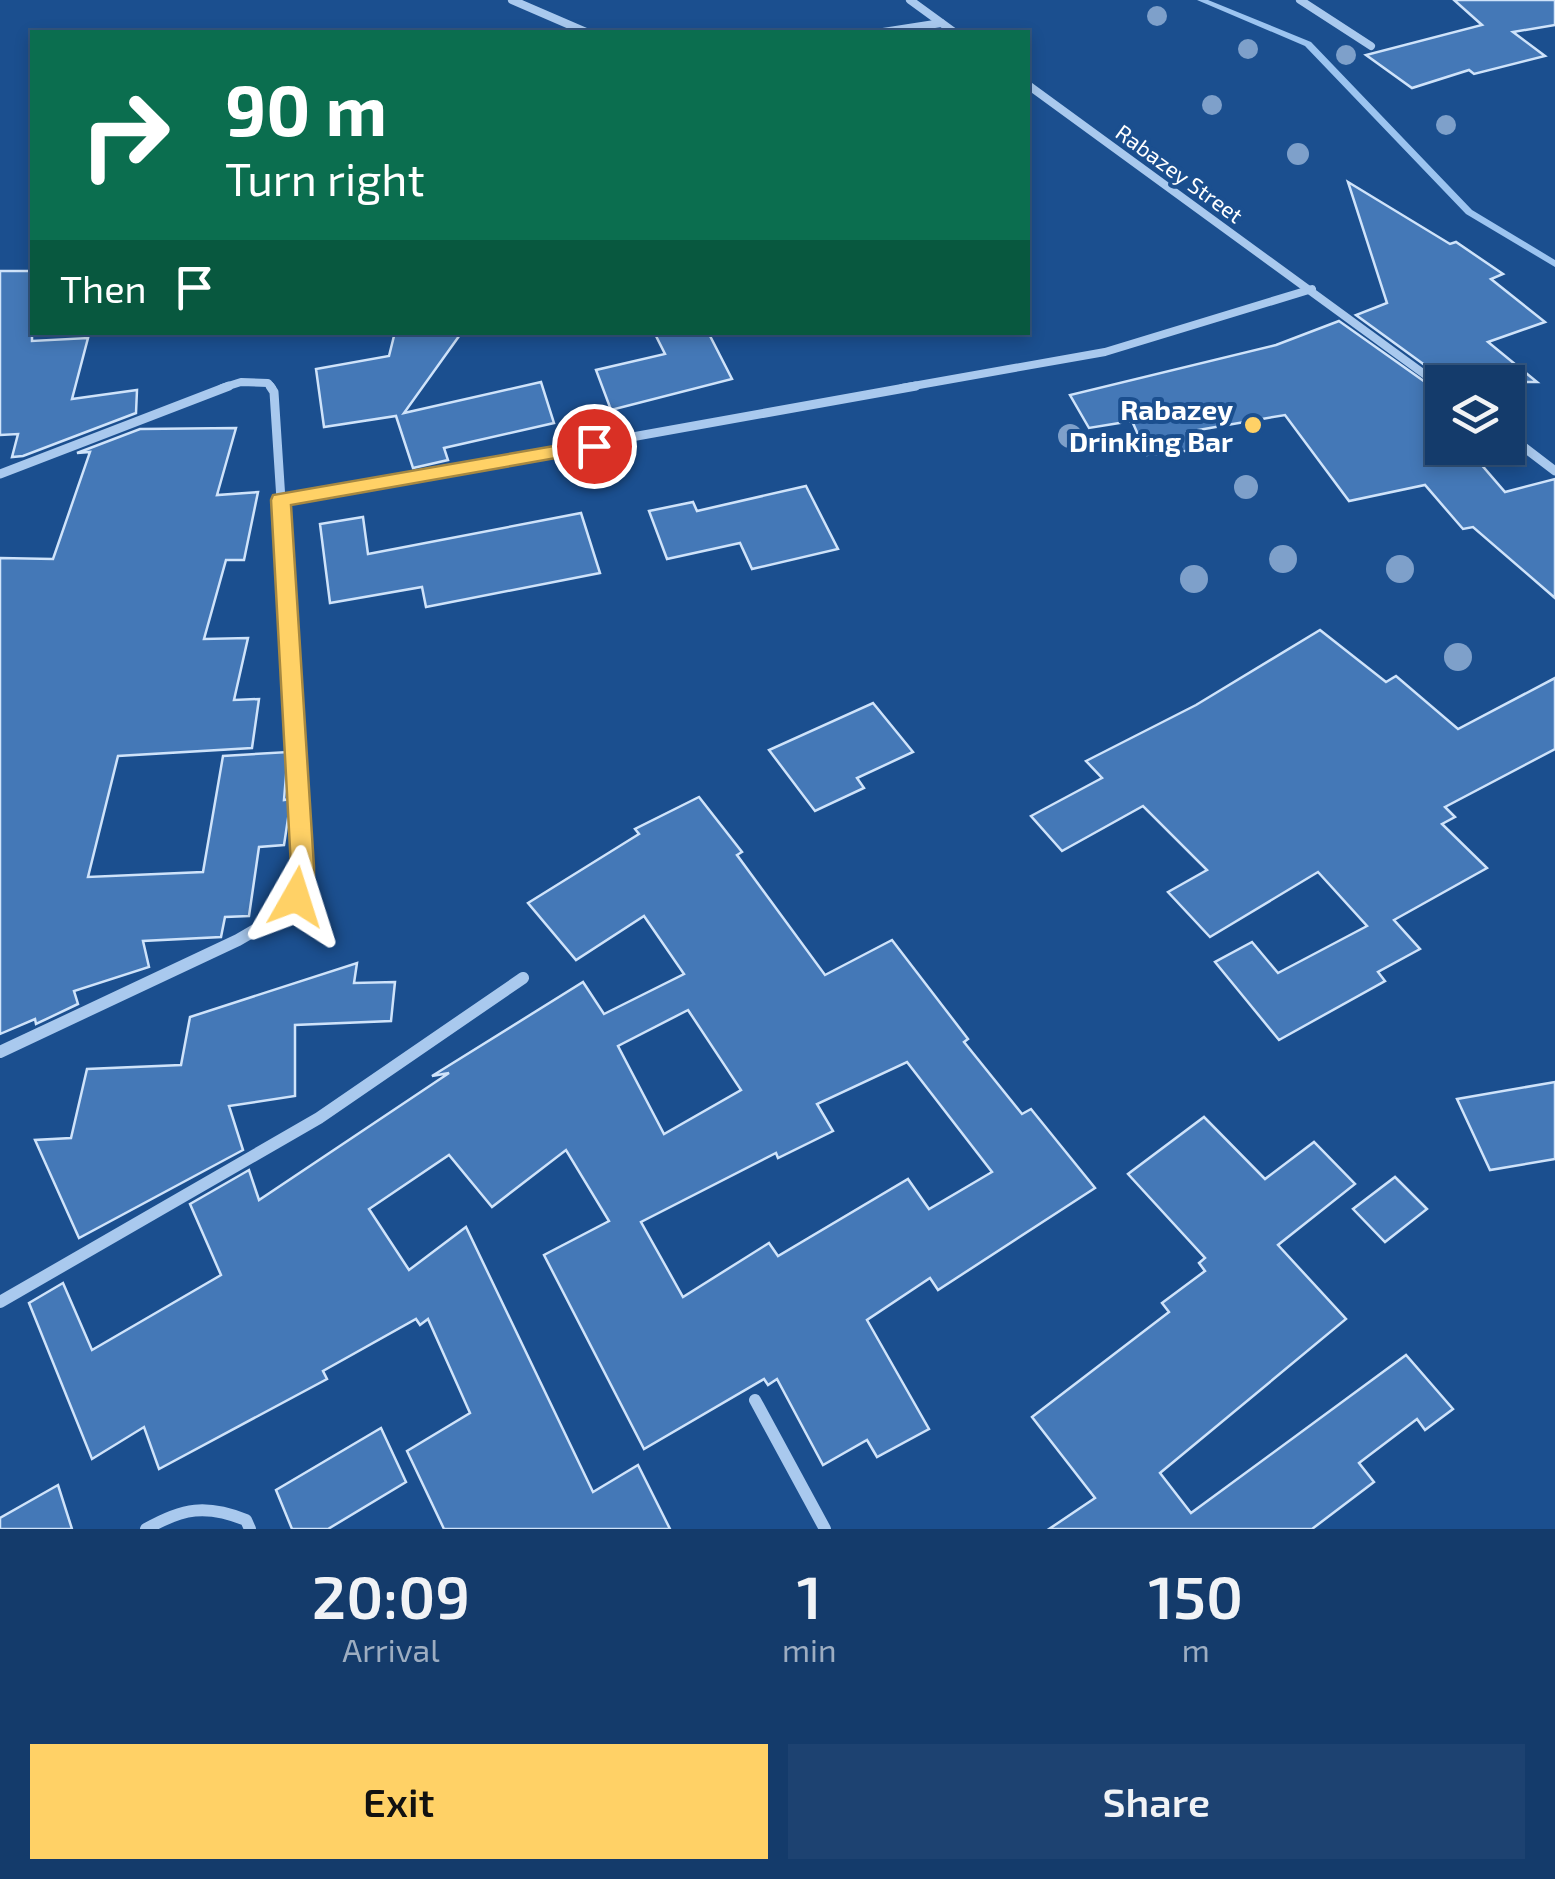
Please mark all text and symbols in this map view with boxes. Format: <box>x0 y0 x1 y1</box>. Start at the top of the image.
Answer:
text: 90 m <box>225 66 387 150</box>
icon: right <box>60 70 190 200</box>
street label: Rabazey Street <box>1112 118 1248 228</box>
text: Turn right <box>225 151 425 205</box>
icon: arrive <box>167 260 222 315</box>
text: Then <box>60 265 147 311</box>
map controls <box>1425 365 1525 465</box>
button: layers <box>1425 365 1525 465</box>
place label: Rabazey Drinking Bar <box>1069 392 1233 458</box>
pin <box>552 404 637 489</box>
marker: Rabazey Drinking Bar <box>1242 414 1264 436</box>
icon: arrive <box>567 419 622 474</box>
position arrow <box>244 845 348 949</box>
text: 20:09 <box>312 1559 470 1631</box>
text: 1 <box>797 1559 822 1631</box>
text: 150 <box>1148 1559 1243 1631</box>
text: Arrival <box>342 1630 440 1668</box>
text: min <box>782 1630 837 1668</box>
text: m <box>1182 1630 1210 1668</box>
button: Exit <box>30 1744 768 1859</box>
button: Share <box>788 1744 1525 1859</box>

